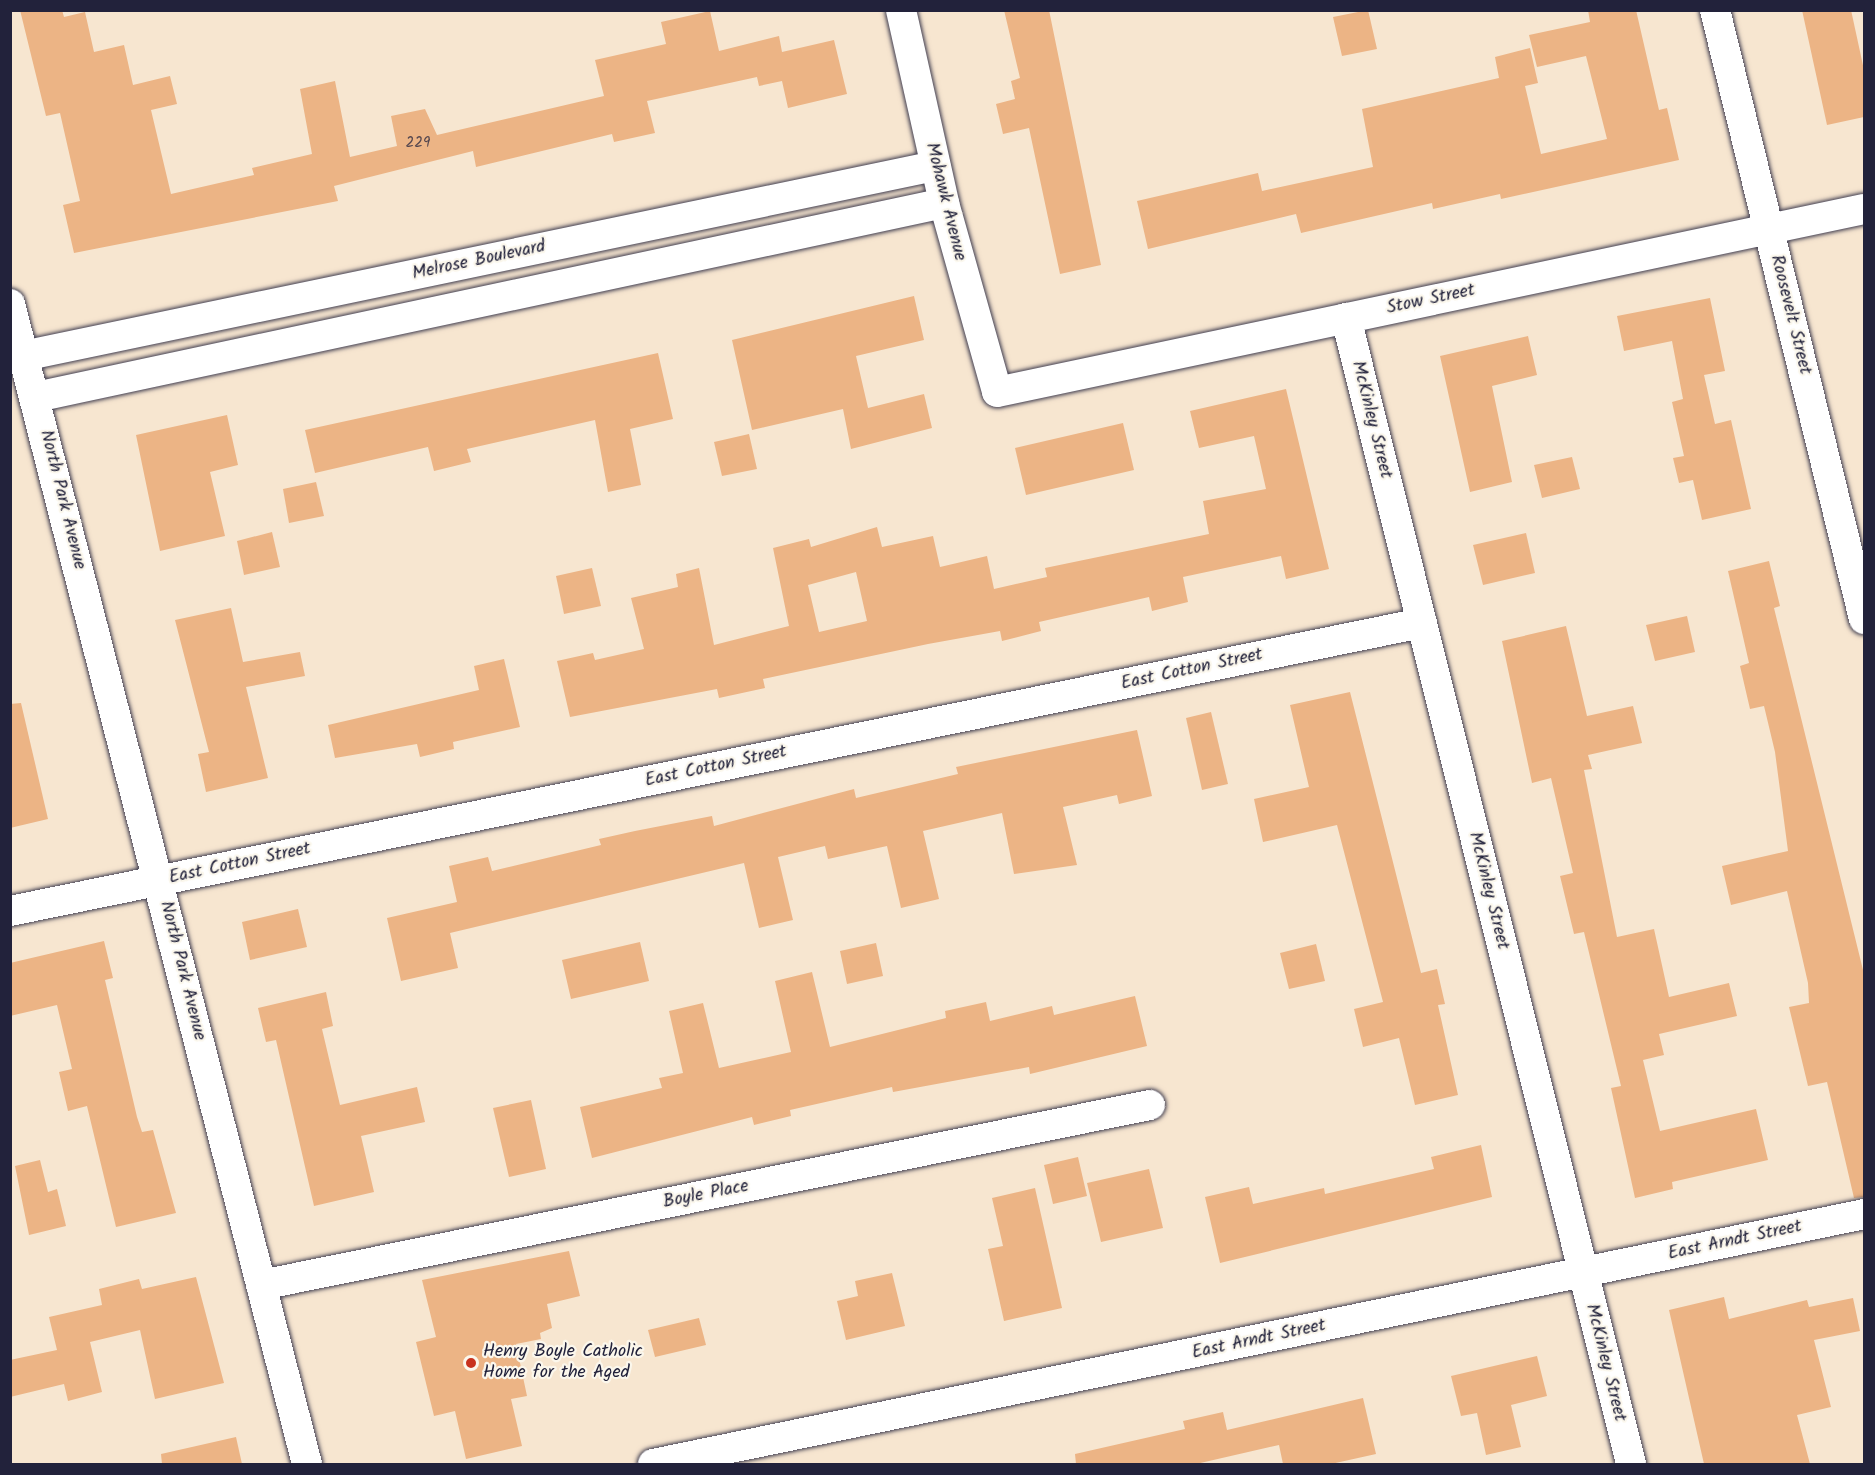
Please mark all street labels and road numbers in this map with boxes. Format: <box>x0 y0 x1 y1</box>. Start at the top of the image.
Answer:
street label: Mohawk Avenue <box>920 141 970 263</box>
street label: Melrose Boulevard <box>410 236 548 286</box>
street label: Roosevelt Street <box>1765 253 1815 377</box>
street label: Stow Street <box>1385 280 1477 320</box>
street label: McKinley Street <box>1346 359 1396 481</box>
street label: North Park Avenue <box>34 428 90 572</box>
street label: East Cotton Street <box>1119 644 1265 696</box>
street label: East Cotton Street <box>643 741 789 793</box>
street label: McKinley Street <box>1463 830 1513 952</box>
street label: East Cotton Street <box>167 838 313 890</box>
street label: North Park Avenue <box>154 899 210 1043</box>
street label: Boyle Place <box>661 1176 751 1214</box>
street label: East Arndt Street <box>1666 1216 1804 1266</box>
street label: McKinley Street <box>1580 1302 1630 1424</box>
street label: East Arndt Street <box>1190 1315 1328 1365</box>

